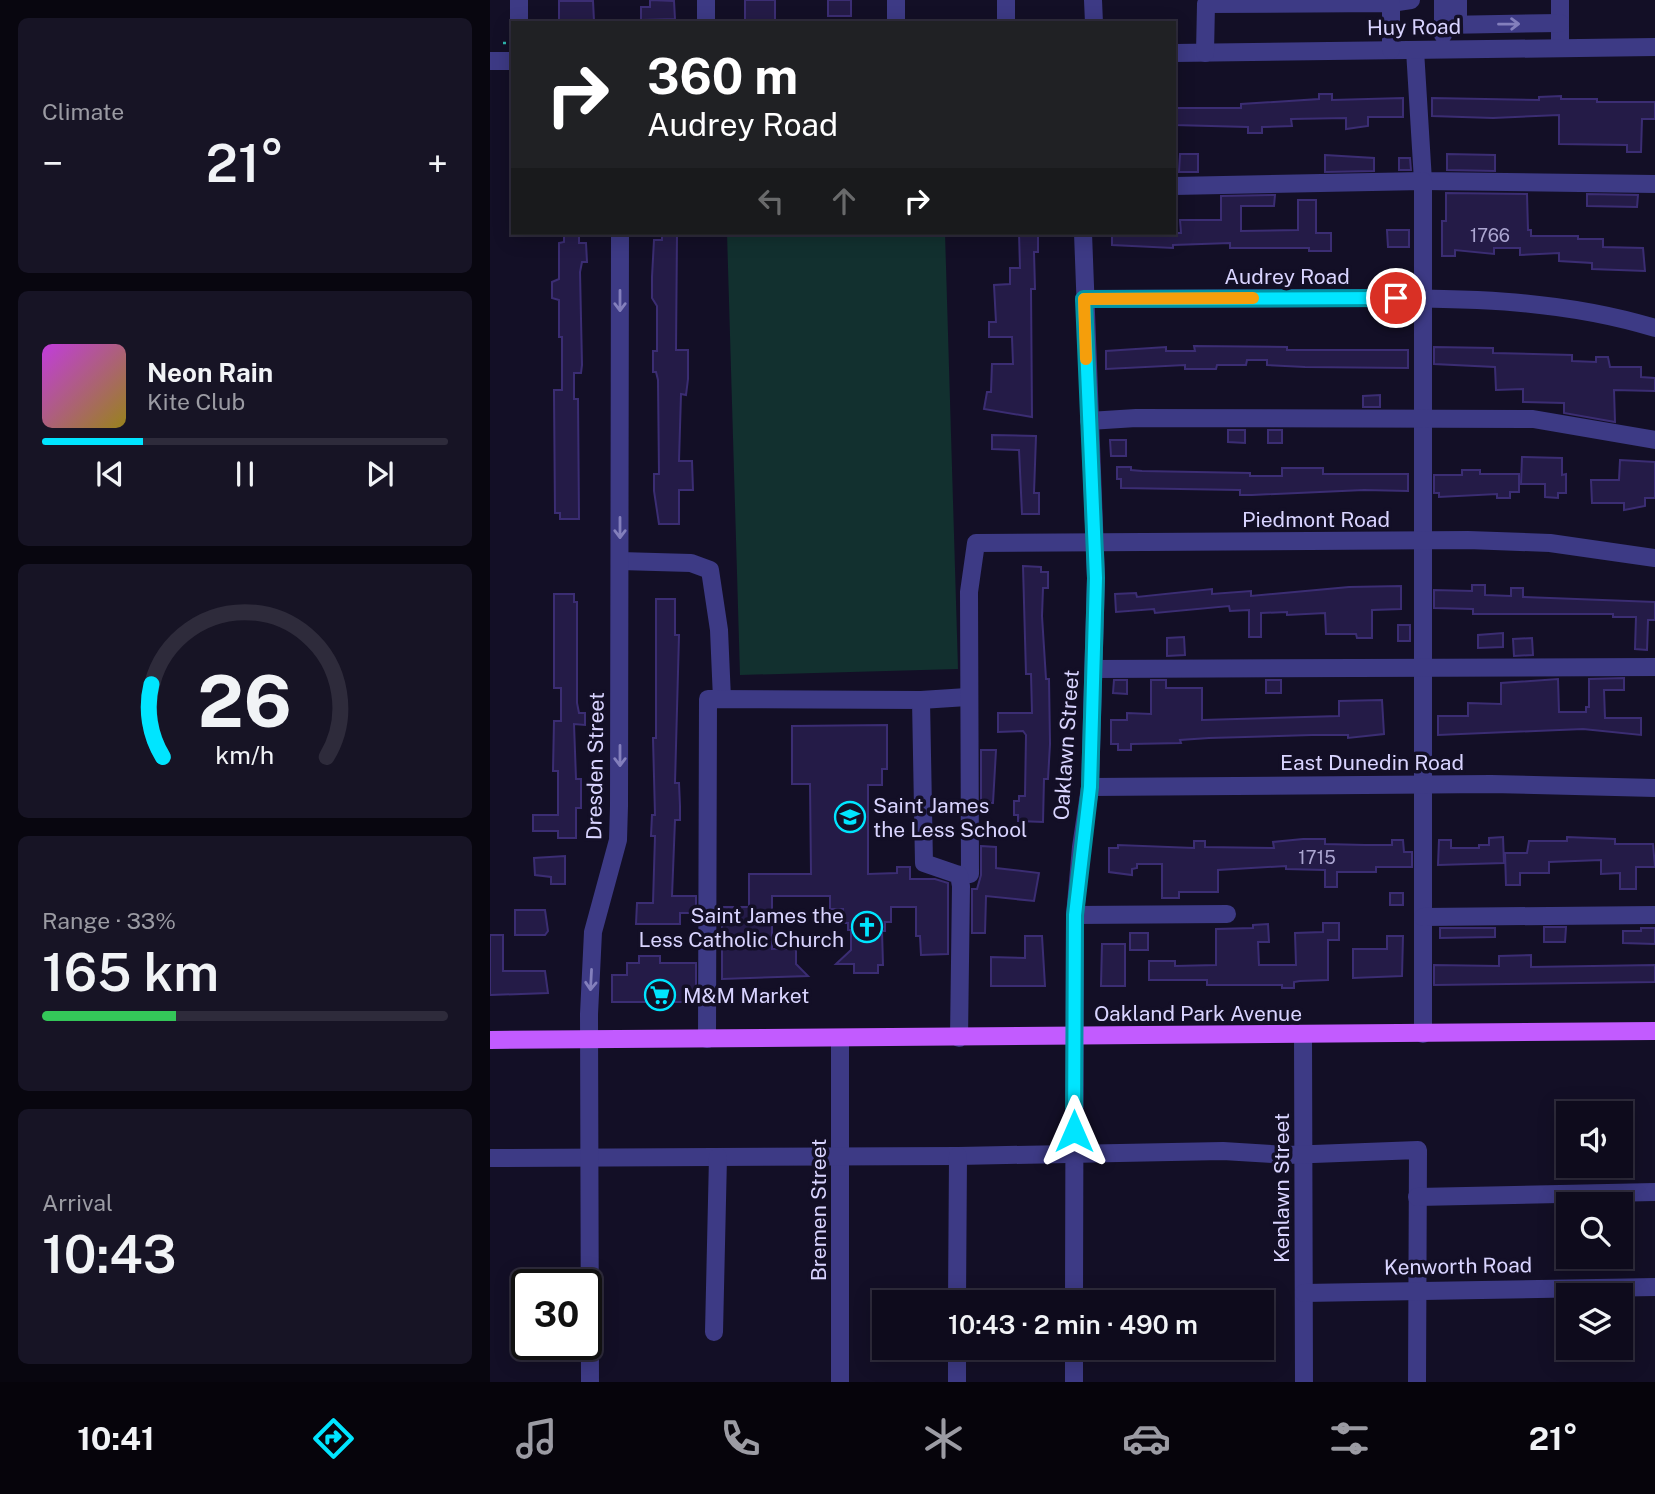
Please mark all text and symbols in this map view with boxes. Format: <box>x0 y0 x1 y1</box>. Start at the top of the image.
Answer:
street label: Huy Road <box>1367 14 1461 40</box>
one-way arrow <box>1497 17 1520 30</box>
text: 360 m <box>647 47 798 105</box>
icon: right <box>532 49 623 140</box>
text: Climate <box>42 98 124 125</box>
text: Audrey Road <box>647 106 838 143</box>
text: 21° <box>206 133 284 194</box>
text: − <box>42 141 63 186</box>
text: + <box>427 141 448 186</box>
icon: left <box>752 182 790 220</box>
icon: ahead <box>825 182 863 220</box>
icon: right <box>898 182 936 220</box>
house number: 1766 <box>1470 225 1510 246</box>
street label: Audrey Road <box>1224 264 1350 289</box>
pin <box>1366 268 1426 328</box>
icon: arrive <box>1377 279 1415 317</box>
one-way arrow <box>613 289 627 312</box>
text: Neon Rain <box>147 357 273 388</box>
text: Kite Club <box>147 388 245 415</box>
icon: previous <box>91 455 129 493</box>
icon: pause <box>226 455 264 493</box>
icon: next <box>361 455 399 493</box>
street label: Piedmont Road <box>1242 507 1390 532</box>
one-way arrow <box>613 517 627 540</box>
text: 26 <box>198 658 292 743</box>
street label: Oaklawn Street <box>1048 669 1084 821</box>
street label: Dresden Street <box>581 692 609 840</box>
text: km/h <box>216 740 274 770</box>
one-way arrow <box>613 744 627 767</box>
street label: East Dunedin Road <box>1280 750 1464 775</box>
place label: Saint James the Less School <box>873 793 1028 842</box>
school or university icon: Saint James the Less School <box>833 800 867 834</box>
house number: 1715 <box>1298 847 1336 868</box>
place label: Saint James the Less Catholic Church <box>638 903 844 952</box>
text: Range · 33% <box>42 907 176 934</box>
church icon: Saint James the Less Catholic Church <box>850 910 884 944</box>
text: 165 km <box>42 942 219 1003</box>
one-way arrow <box>584 968 597 991</box>
supermarket icon: M&M Market <box>643 978 677 1012</box>
place label: M&M Market <box>683 983 809 1008</box>
street label: Oakland Park Avenue <box>1094 1001 1302 1026</box>
position arrow <box>1037 1094 1111 1168</box>
map controls <box>1556 1101 1633 1360</box>
button: sound <box>1556 1101 1633 1178</box>
street label: Kenlawn Street <box>1269 1113 1294 1263</box>
street label: Bremen Street <box>806 1139 831 1281</box>
text: Arrival <box>42 1189 113 1216</box>
button: search <box>1556 1192 1633 1269</box>
text: 10:43 <box>42 1224 176 1285</box>
street label: Kenworth Road <box>1384 1252 1532 1280</box>
speed limit sign: 30 <box>511 1269 602 1360</box>
button: layers <box>1556 1283 1633 1360</box>
text: 10:43 · 2 min · 490 m <box>948 1309 1198 1340</box>
icon: directions <box>309 1414 358 1463</box>
icon: music <box>512 1414 561 1463</box>
icon: phone <box>716 1414 765 1463</box>
icon: climate <box>919 1414 968 1463</box>
icon: car <box>1122 1414 1171 1463</box>
icon: filters <box>1325 1414 1374 1463</box>
text: 10:41 <box>77 1420 155 1457</box>
text: 21° <box>1529 1420 1578 1457</box>

